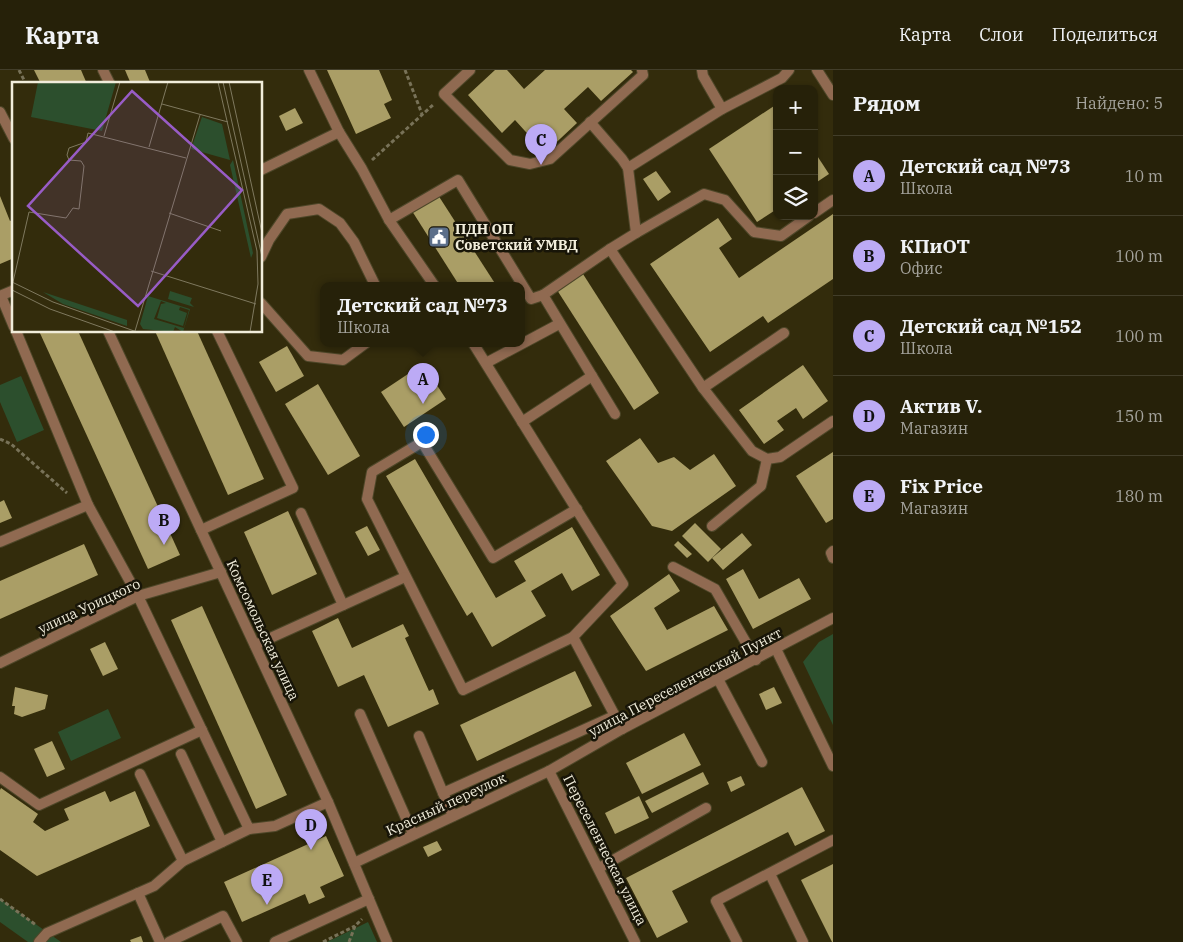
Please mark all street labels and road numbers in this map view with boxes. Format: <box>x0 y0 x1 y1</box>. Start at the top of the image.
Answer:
street label: Комсомольская улица <box>223 557 304 703</box>
street label: улица Урицкого <box>35 574 143 638</box>
street label: улица Переселенческий Пункт <box>586 623 784 741</box>
street label: Красный переулок <box>383 768 509 840</box>
street label: Переселенческая улица <box>559 772 651 929</box>

